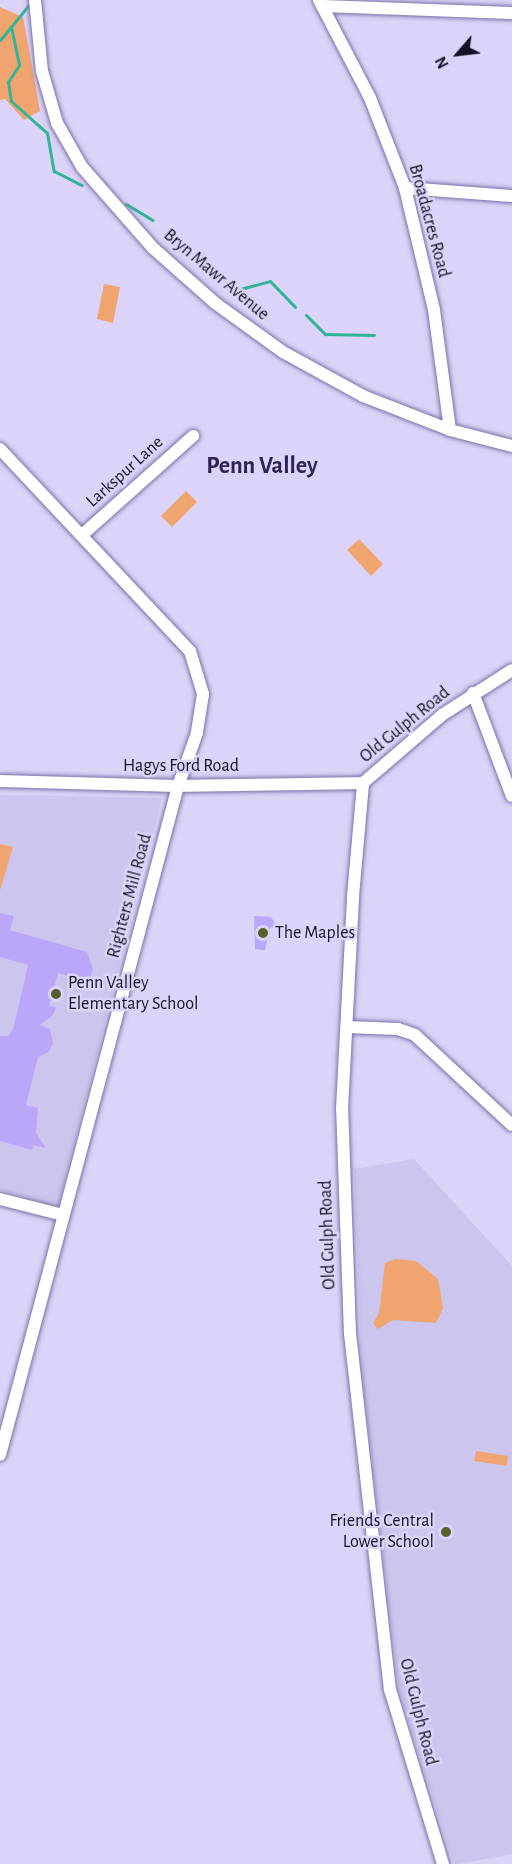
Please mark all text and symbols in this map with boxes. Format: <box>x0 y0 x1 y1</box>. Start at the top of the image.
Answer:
north arrow <box>428 24 488 84</box>
text: N <box>432 54 452 71</box>
street label: Broadacres Road <box>404 162 454 280</box>
street label: Bryn Mawr Avenue <box>159 225 273 325</box>
street label: Larkspur Lane <box>82 432 168 512</box>
district label: Penn Valley <box>206 453 318 481</box>
street label: Old Gulph Road <box>356 682 454 768</box>
street label: Hagys Ford Road <box>123 755 239 777</box>
street label: Righters Mill Road <box>103 831 157 961</box>
place label: The Maples <box>275 922 355 944</box>
marker: The Maples <box>256 926 270 940</box>
place label: Penn Valley Elementary School <box>68 973 198 1016</box>
marker: Penn Valley Elementary School <box>49 987 63 1001</box>
street label: Old Gulph Road <box>315 1180 341 1290</box>
place label: Friends Central Lower School <box>329 1511 434 1553</box>
marker: Friends Central Lower School <box>439 1525 453 1539</box>
street label: Old Gulph Road <box>394 1656 442 1768</box>

